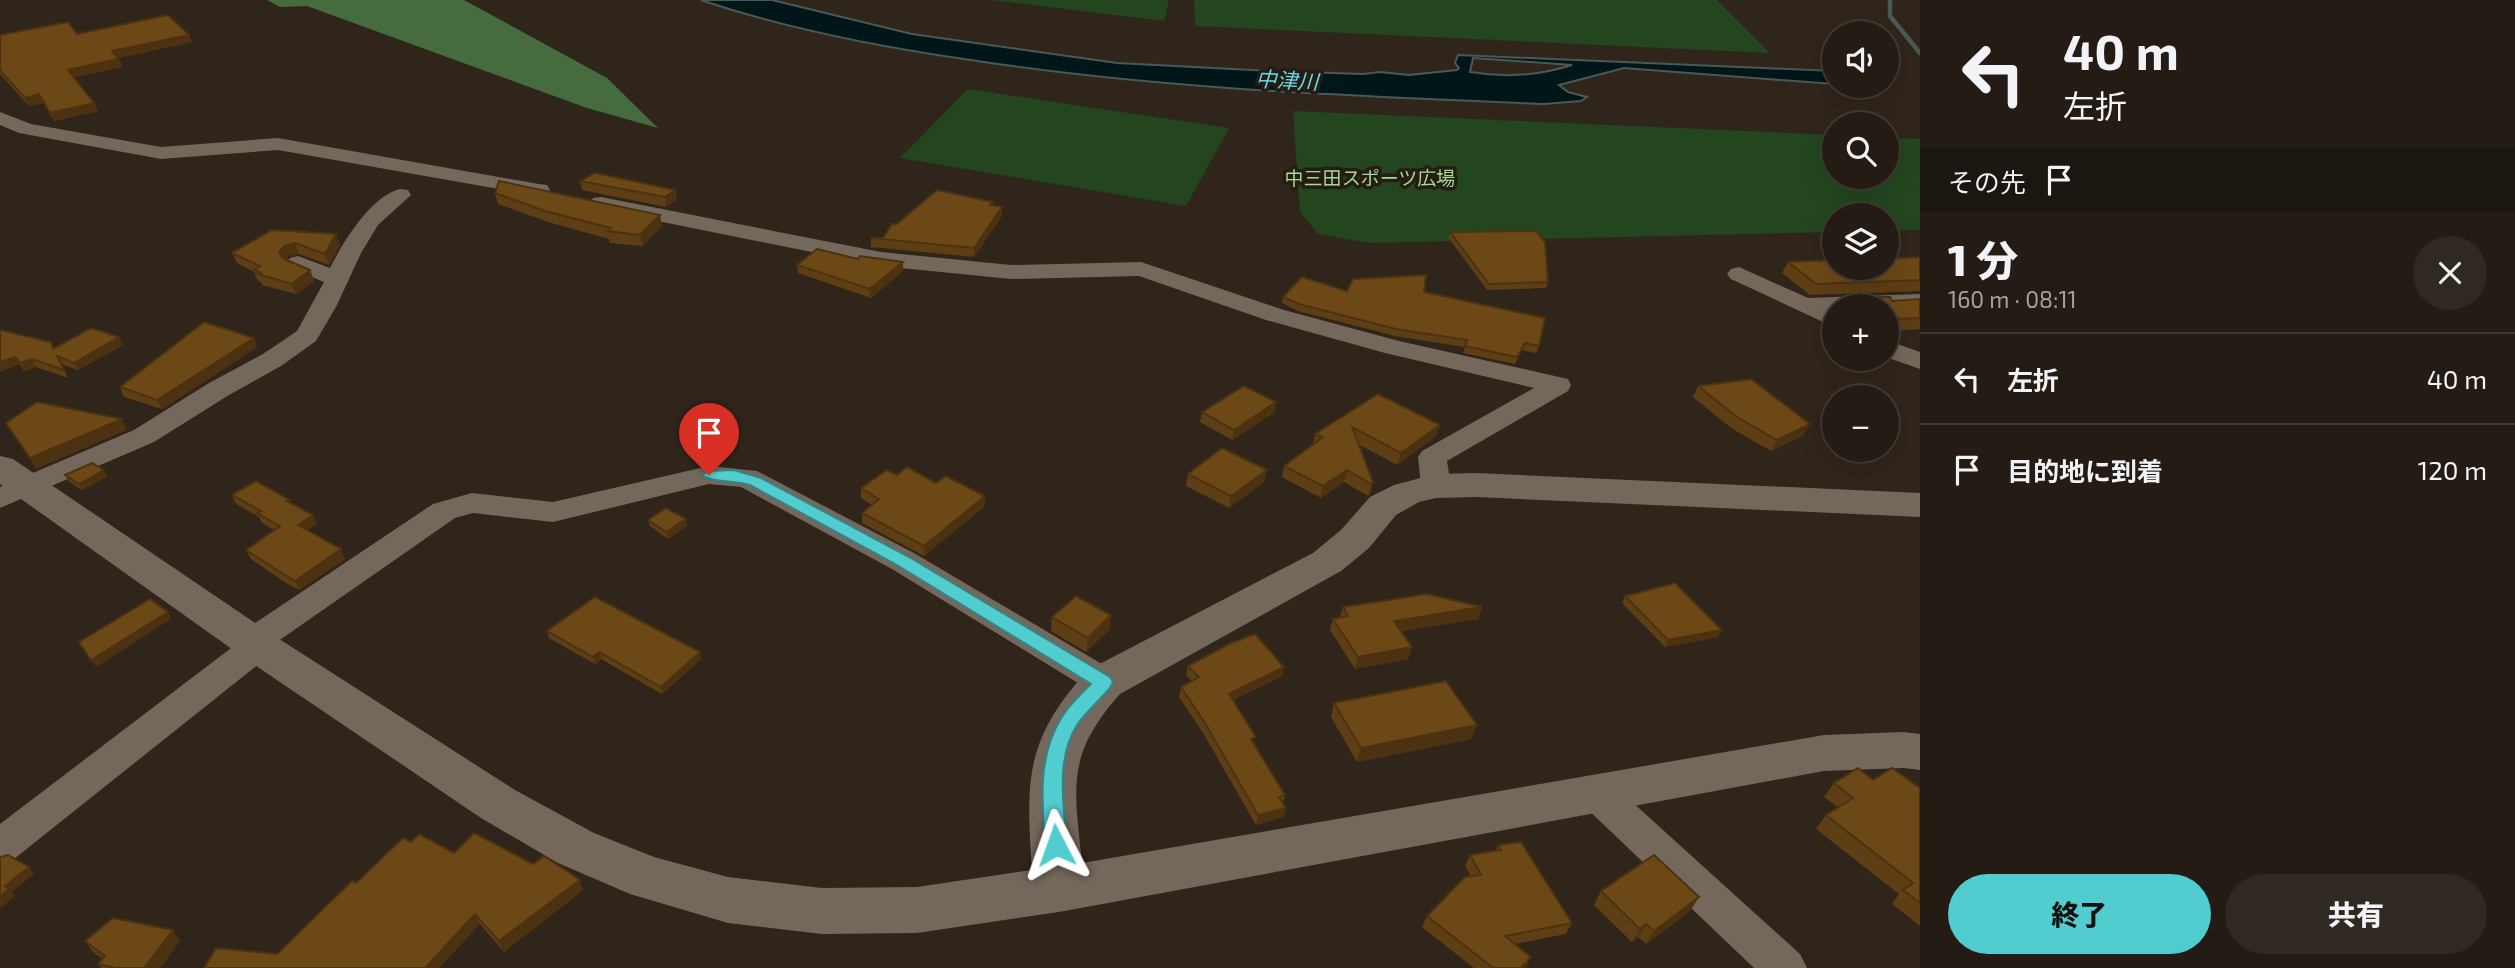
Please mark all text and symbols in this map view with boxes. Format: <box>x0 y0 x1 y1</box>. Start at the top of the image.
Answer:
map controls <box>1822 21 1899 462</box>
button: sound <box>1822 21 1899 98</box>
text: 40 m <box>2063 21 2179 80</box>
icon: left <box>1948 28 2039 119</box>
water label: 中津川 <box>1255 65 1321 94</box>
text: 左折 <box>2063 86 2127 124</box>
button: search <box>1822 112 1899 189</box>
icon: arrive <box>2040 161 2078 199</box>
park label: 中三田スポーツ広場 <box>1285 166 1455 189</box>
text: その先 <box>1948 166 2026 197</box>
button: layers <box>1822 203 1899 280</box>
text: 1 分 <box>1948 234 2018 284</box>
button: close <box>2413 236 2487 310</box>
text: 160 m · 08:11 <box>1948 285 2077 313</box>
button: + <box>1822 294 1899 371</box>
icon: left <box>1948 360 1986 398</box>
text: 40 m <box>2427 363 2487 394</box>
text: 左折 <box>2007 364 2059 395</box>
button: − <box>1822 385 1899 462</box>
pin <box>679 403 739 475</box>
icon: arrive <box>690 414 728 452</box>
icon: arrive <box>1948 451 1986 489</box>
text: 120 m <box>2418 454 2487 485</box>
text: 目的地に到着 <box>2007 455 2163 486</box>
position arrow <box>1019 808 1093 882</box>
button: 終了 <box>1948 874 2211 954</box>
button: 共有 <box>2225 874 2487 954</box>

